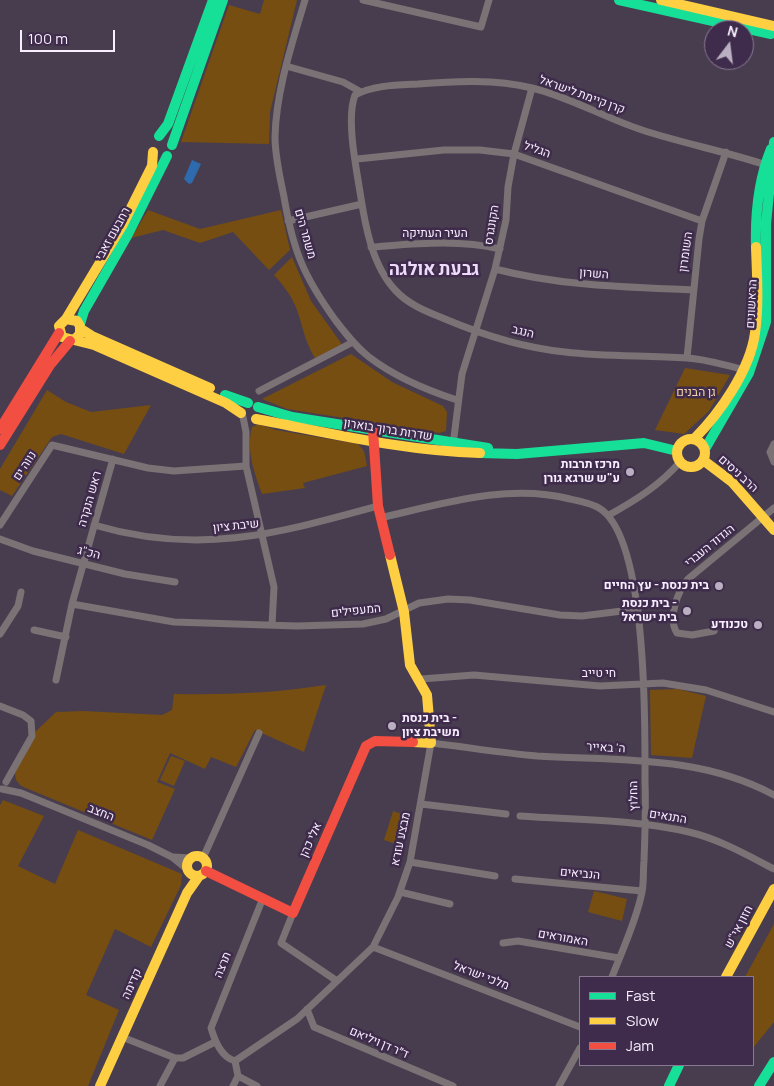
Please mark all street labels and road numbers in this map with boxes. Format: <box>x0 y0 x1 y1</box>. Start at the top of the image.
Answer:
street label: קרן קיימת לישראל <box>537 73 627 117</box>
street label: הגליל <box>522 139 552 161</box>
street label: הקונגרס <box>482 204 502 246</box>
street label: רחבעם זאבי <box>93 205 133 263</box>
street label: משמר הים <box>291 207 319 261</box>
street label: העיר העתיקה <box>402 227 468 241</box>
street label: השומרון <box>676 231 696 273</box>
street label: השרון <box>579 266 609 282</box>
street label: הראשונים <box>744 279 760 329</box>
street label: הנגב <box>510 322 536 342</box>
street label: שדרות ברוך בוארון <box>343 416 433 444</box>
street label: נווה ים <box>10 449 40 483</box>
street label: הרב ניסים <box>715 452 761 496</box>
street label: ראש הנקרה <box>75 469 105 529</box>
street label: שיבת ציון <box>212 516 260 536</box>
street label: הגדוד העברי <box>682 522 738 570</box>
street label: הכ"ג <box>76 543 102 563</box>
street label: המעפילים <box>330 601 382 621</box>
street label: חי טייב <box>582 667 616 681</box>
street label: ה' באייר <box>586 740 626 756</box>
street label: החלוץ <box>627 781 641 811</box>
street label: החצב <box>86 801 116 825</box>
street label: התנאים <box>648 807 688 827</box>
street label: מבצע עזרא <box>388 811 414 867</box>
street label: אלי כהן <box>297 820 325 860</box>
street label: הנביאים <box>559 865 601 883</box>
street label: חזון אי"ש <box>722 903 756 951</box>
street label: האמוראים <box>537 927 589 949</box>
street label: תרצה <box>211 950 235 980</box>
street label: מלכי ישראל <box>451 959 511 993</box>
street label: קדימה <box>119 966 145 1002</box>
street label: ד״ר דן ויליאם <box>347 1024 411 1062</box>

